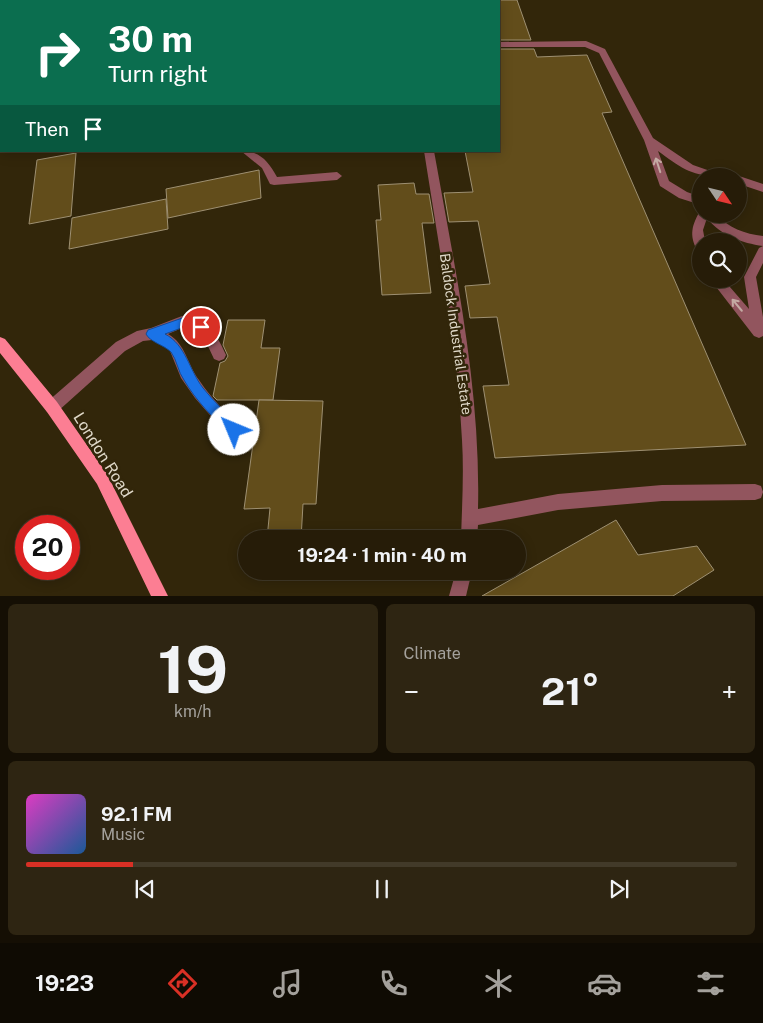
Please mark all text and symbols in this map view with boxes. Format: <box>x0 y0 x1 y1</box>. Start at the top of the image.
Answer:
text: 30 m <box>108 19 193 60</box>
icon: right <box>25 20 90 85</box>
text: Turn right <box>108 61 208 87</box>
icon: arrive <box>79 115 107 143</box>
text: Then <box>25 118 69 140</box>
one-way arrow <box>652 157 662 173</box>
north arrow <box>692 168 748 222</box>
map controls <box>692 168 747 288</box>
button: search <box>692 233 747 288</box>
street label: Baldock Industrial Estate <box>437 252 475 416</box>
one-way arrow <box>732 299 743 312</box>
pin <box>180 306 222 348</box>
icon: arrive <box>187 313 215 341</box>
position arrow <box>207 403 259 455</box>
street label: London Road <box>69 409 137 501</box>
speed limit sign: 20 <box>15 515 80 580</box>
text: 19:24 · 1 min · 40 m <box>297 544 467 566</box>
text: 19 <box>157 631 228 708</box>
text: Climate <box>404 644 461 663</box>
text: 21° <box>541 669 599 714</box>
text: − <box>404 675 419 708</box>
text: + <box>721 675 737 708</box>
text: km/h <box>174 702 212 721</box>
text: 92.1 FM <box>101 803 172 825</box>
text: Music <box>101 825 145 844</box>
icon: previous <box>131 875 159 903</box>
icon: pause <box>368 875 396 903</box>
icon: next <box>605 875 633 903</box>
icon: directions <box>165 966 200 1001</box>
icon: music <box>270 966 305 1001</box>
icon: phone <box>376 966 411 1001</box>
icon: climate <box>481 966 516 1001</box>
icon: car <box>587 966 622 1001</box>
icon: filters <box>693 966 728 1001</box>
text: 19:23 <box>35 970 94 996</box>

